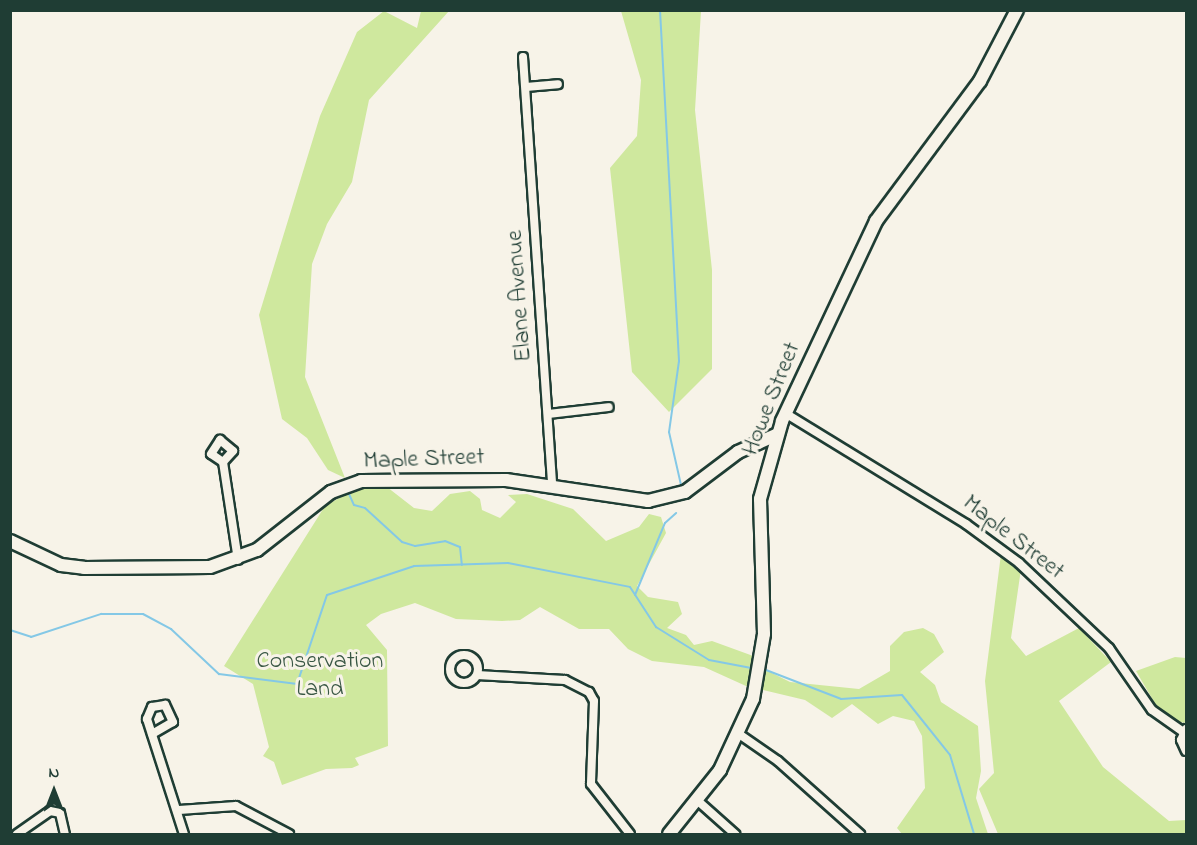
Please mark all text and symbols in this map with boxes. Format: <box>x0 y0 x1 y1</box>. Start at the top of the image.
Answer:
street label: Elane Avenue <box>501 229 539 363</box>
street label: Howe Street <box>736 338 808 460</box>
street label: Maple Street <box>363 443 485 477</box>
street label: Maple Street <box>956 489 1070 587</box>
park label: Conservation Land <box>257 648 383 704</box>
north arrow <box>24 761 84 821</box>
text: N <box>49 761 59 785</box>

